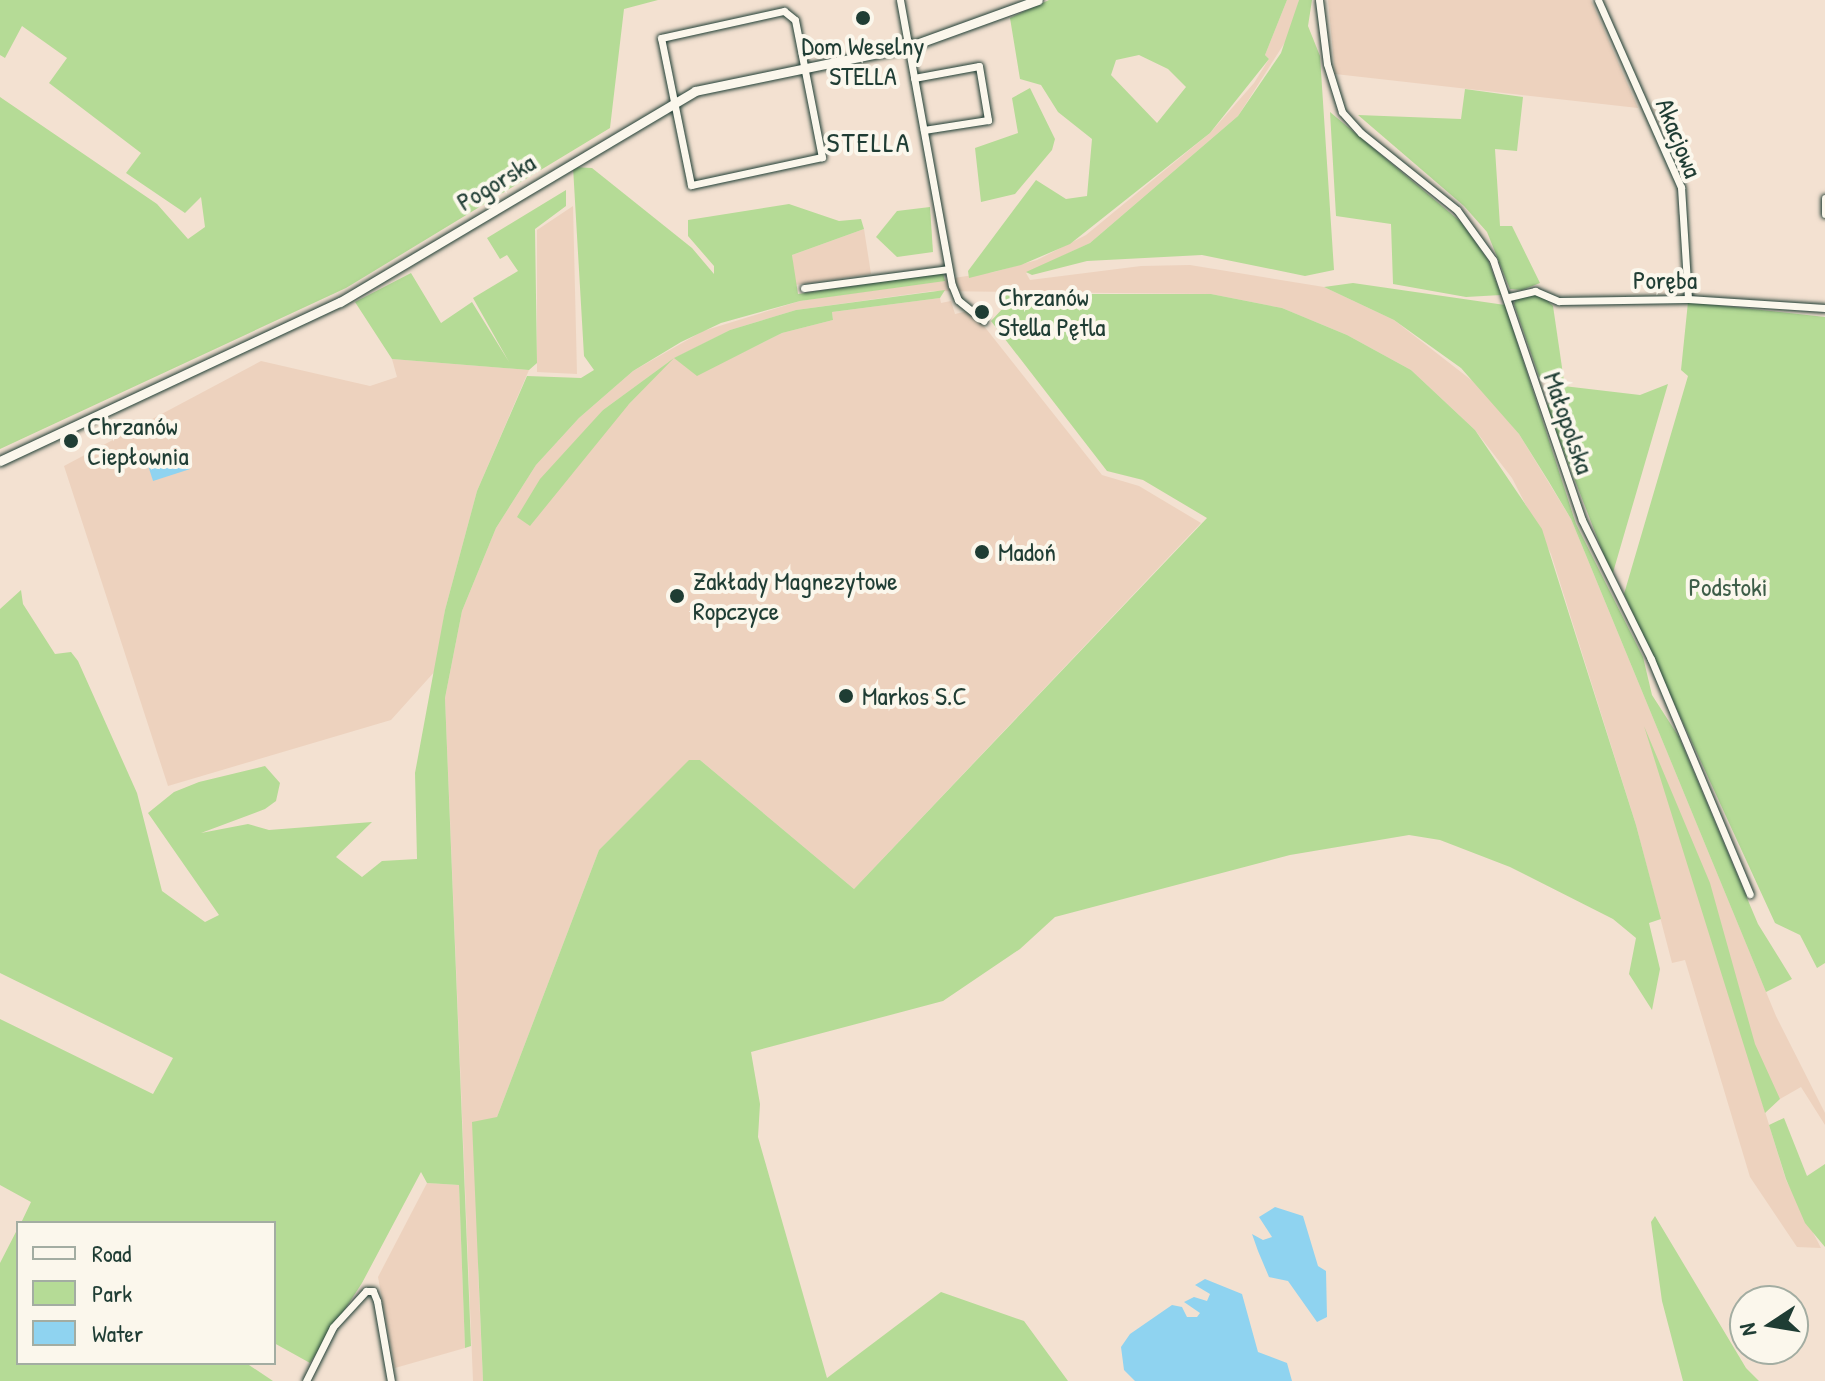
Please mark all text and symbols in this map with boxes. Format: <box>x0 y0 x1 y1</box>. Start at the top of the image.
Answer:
marker: Dom Weselny STELLA <box>854 9 872 27</box>
place label: Dom Weselny STELLA <box>802 30 924 92</box>
street label: Akacjowa <box>1649 94 1709 182</box>
district label: STELLA <box>827 125 911 159</box>
street label: Pogorska <box>451 146 541 218</box>
street label: Poręba <box>1633 264 1697 296</box>
place label: Chrzanów Stella Pętla <box>998 281 1106 342</box>
marker: Chrzanów Stella Pętla <box>973 303 991 321</box>
street label: Małopolska <box>1537 368 1601 478</box>
place label: Chrzanów Ciepłownia <box>87 410 189 472</box>
marker: Chrzanów Ciepłownia <box>62 432 80 450</box>
place label: Madoń <box>998 536 1056 568</box>
marker: Madoń <box>973 543 991 561</box>
place label: Zakłady Magnezytowe Ropczyce <box>693 565 898 626</box>
park label: Podstoki <box>1688 571 1768 603</box>
marker: Zakłady Magnezytowe Ropczyce <box>668 587 686 605</box>
place label: Markos S.C <box>862 680 967 712</box>
marker: Markos S.C <box>837 687 855 705</box>
legend <box>16 1221 276 1365</box>
text: Road <box>92 1237 131 1269</box>
text: Park <box>92 1277 132 1309</box>
north arrow <box>1729 1285 1809 1365</box>
text: Water <box>92 1317 143 1349</box>
text: N <box>1732 1321 1763 1338</box>

